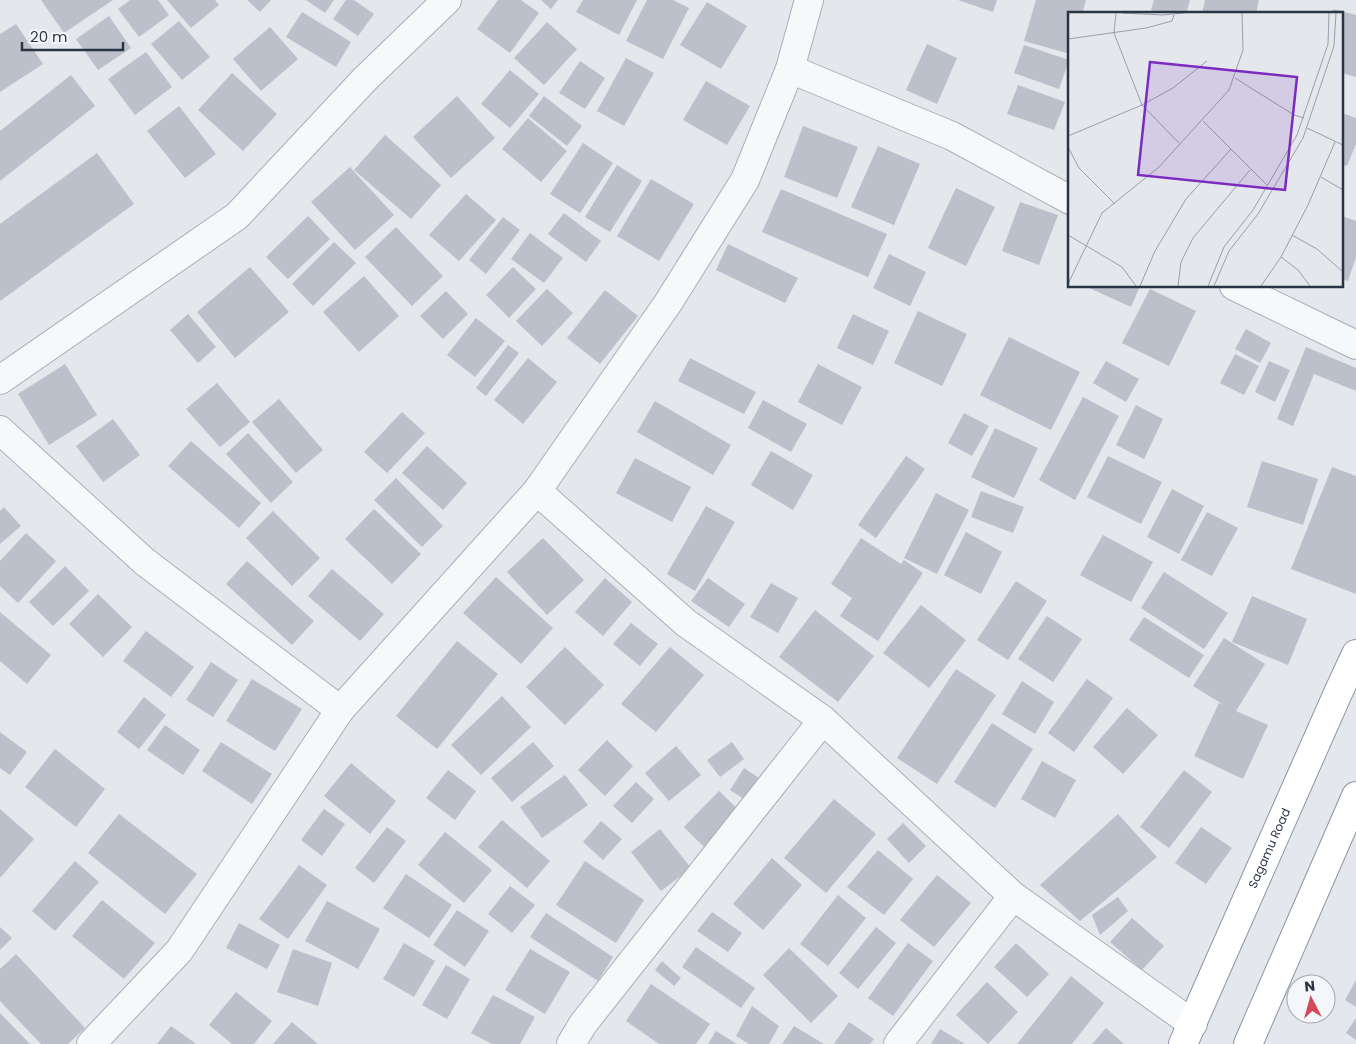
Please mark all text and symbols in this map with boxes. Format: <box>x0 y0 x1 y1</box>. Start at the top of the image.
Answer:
inset map <box>1068 12 1344 288</box>
scale bar <box>22 20 124 52</box>
text: 20 m <box>30 26 68 47</box>
street label: Sagamu Road <box>1244 805 1294 891</box>
north arrow <box>1286 974 1336 1024</box>
text: N <box>1303 976 1316 997</box>

